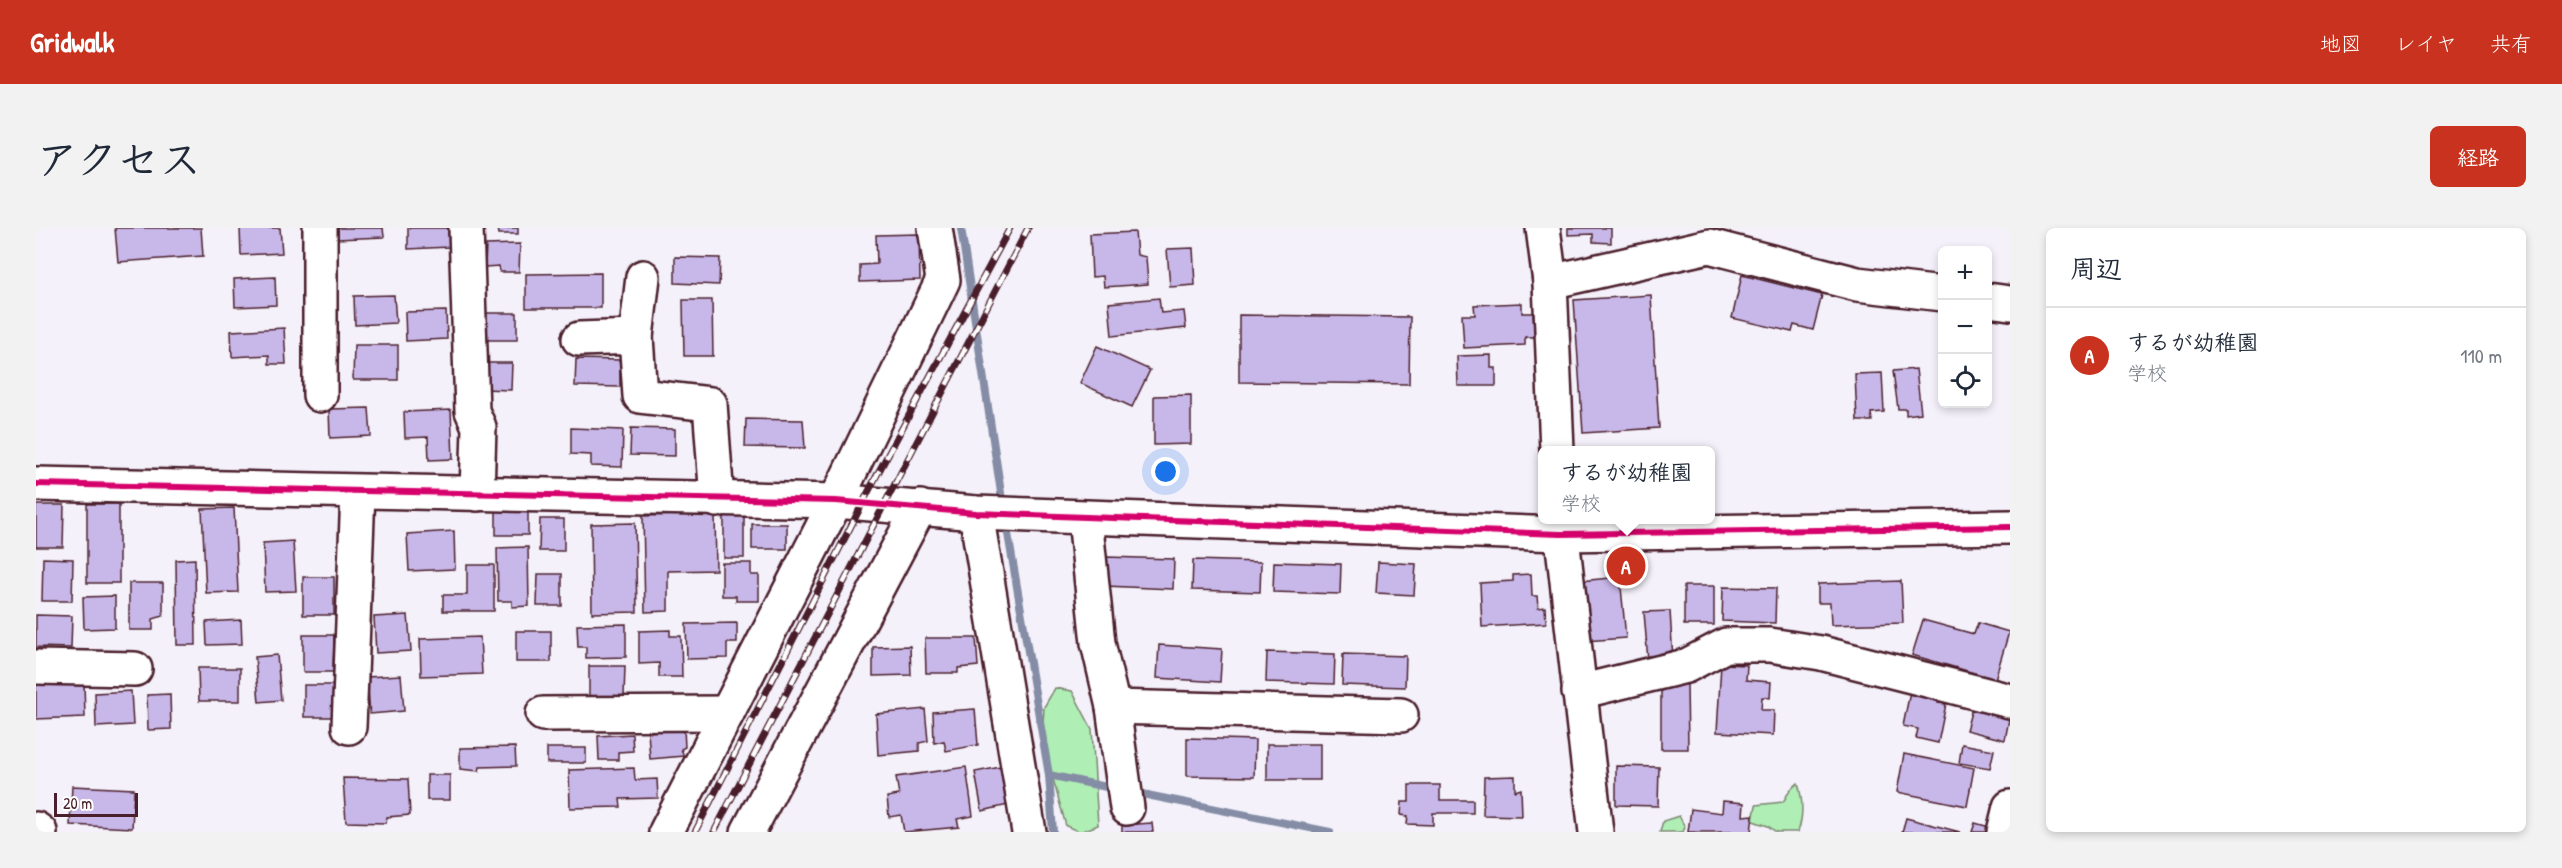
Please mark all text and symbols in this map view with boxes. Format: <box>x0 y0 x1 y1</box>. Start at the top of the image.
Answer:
text: Gridwalk <box>30 23 114 61</box>
text: 地図 <box>2320 29 2362 58</box>
text: レイヤ <box>2395 29 2457 58</box>
text: 共有 <box>2490 29 2532 58</box>
button: 経路 <box>2430 126 2526 187</box>
text: アクセス <box>36 130 201 187</box>
map controls <box>1938 246 1992 408</box>
button: + <box>1938 246 1992 300</box>
text: 周辺 <box>2070 251 2122 286</box>
button: − <box>1938 300 1992 354</box>
text: するが幼稚園 <box>2127 327 2259 357</box>
text: A <box>2085 342 2094 369</box>
text: 110 m <box>2460 342 2502 369</box>
button: locate <box>1938 354 1992 408</box>
text: 学校 <box>2127 359 2167 386</box>
popup <box>1538 446 1715 524</box>
your location <box>1151 457 1180 486</box>
text: するが幼稚園 <box>1561 457 1692 487</box>
text: 学校 <box>1561 489 1601 516</box>
pin: A <box>1606 544 1646 588</box>
scale bar <box>54 790 138 818</box>
text: 20 m <box>63 792 92 814</box>

